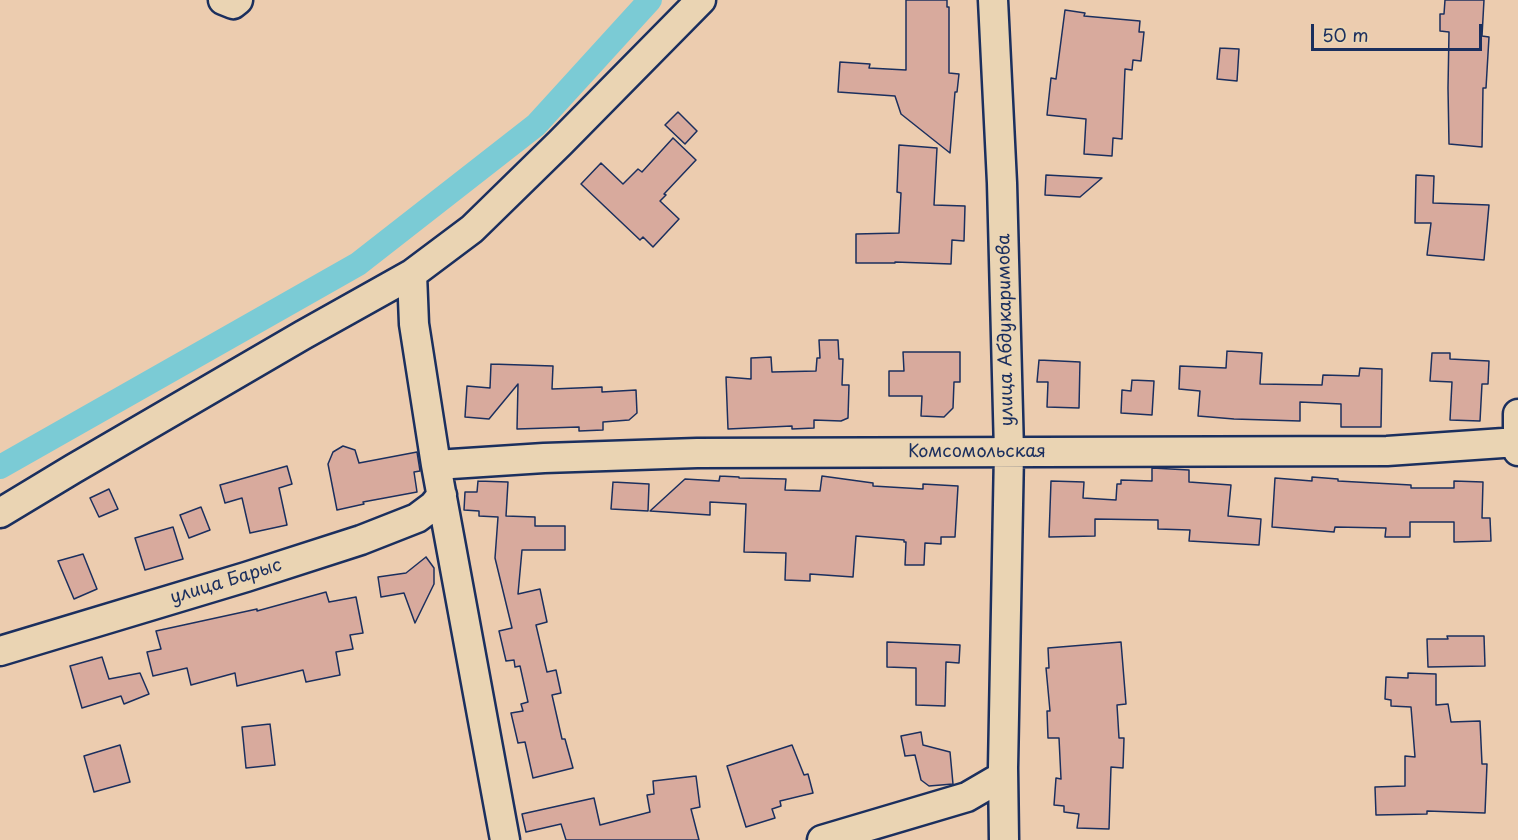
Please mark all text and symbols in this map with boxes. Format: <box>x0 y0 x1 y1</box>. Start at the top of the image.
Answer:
scale bar <box>1314 12 1485 50</box>
text: 50 m <box>1322 21 1369 48</box>
street label: улица Абдукаримова <box>994 233 1018 427</box>
street label: Комсомольская <box>908 441 1046 463</box>
street label: улица Барыс <box>168 555 284 609</box>

